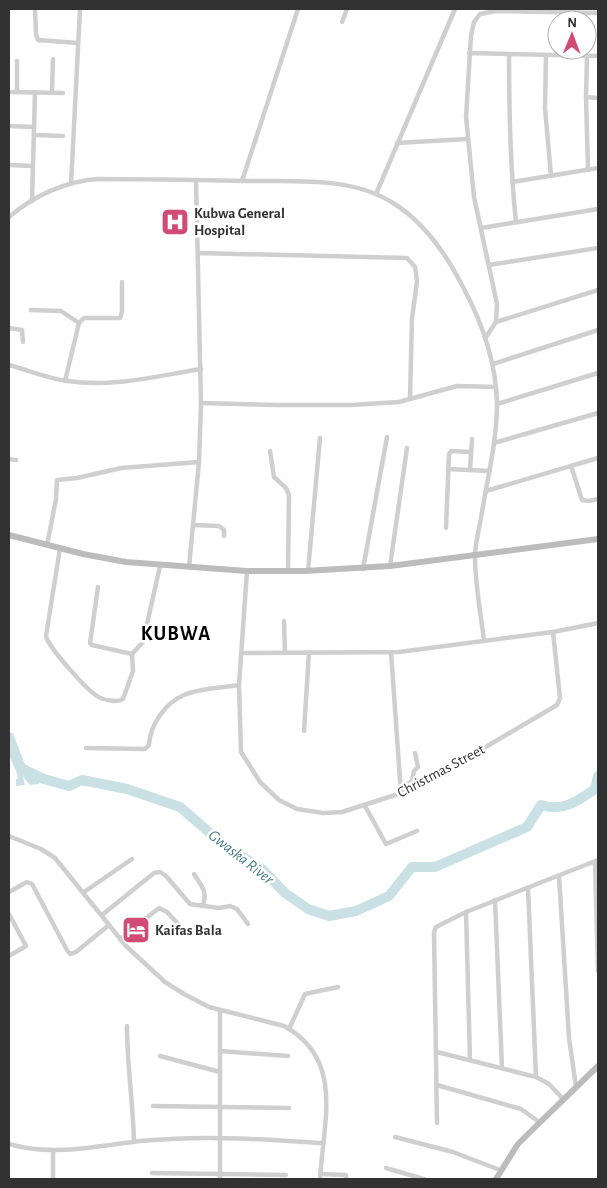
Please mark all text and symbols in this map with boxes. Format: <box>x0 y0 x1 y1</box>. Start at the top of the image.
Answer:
north arrow <box>547 10 597 60</box>
text: N <box>567 16 577 30</box>
place label: Kubwa General Hospital <box>194 206 285 238</box>
hospital icon: Kubwa General Hospital <box>160 207 190 237</box>
district label: KUBWA <box>141 624 211 644</box>
street label: Christmas Street <box>395 742 487 800</box>
water label: Gwaska River <box>205 827 277 888</box>
hotel icon: Kaifas Bala <box>121 915 151 945</box>
place label: Kaifas Bala <box>155 923 222 938</box>

